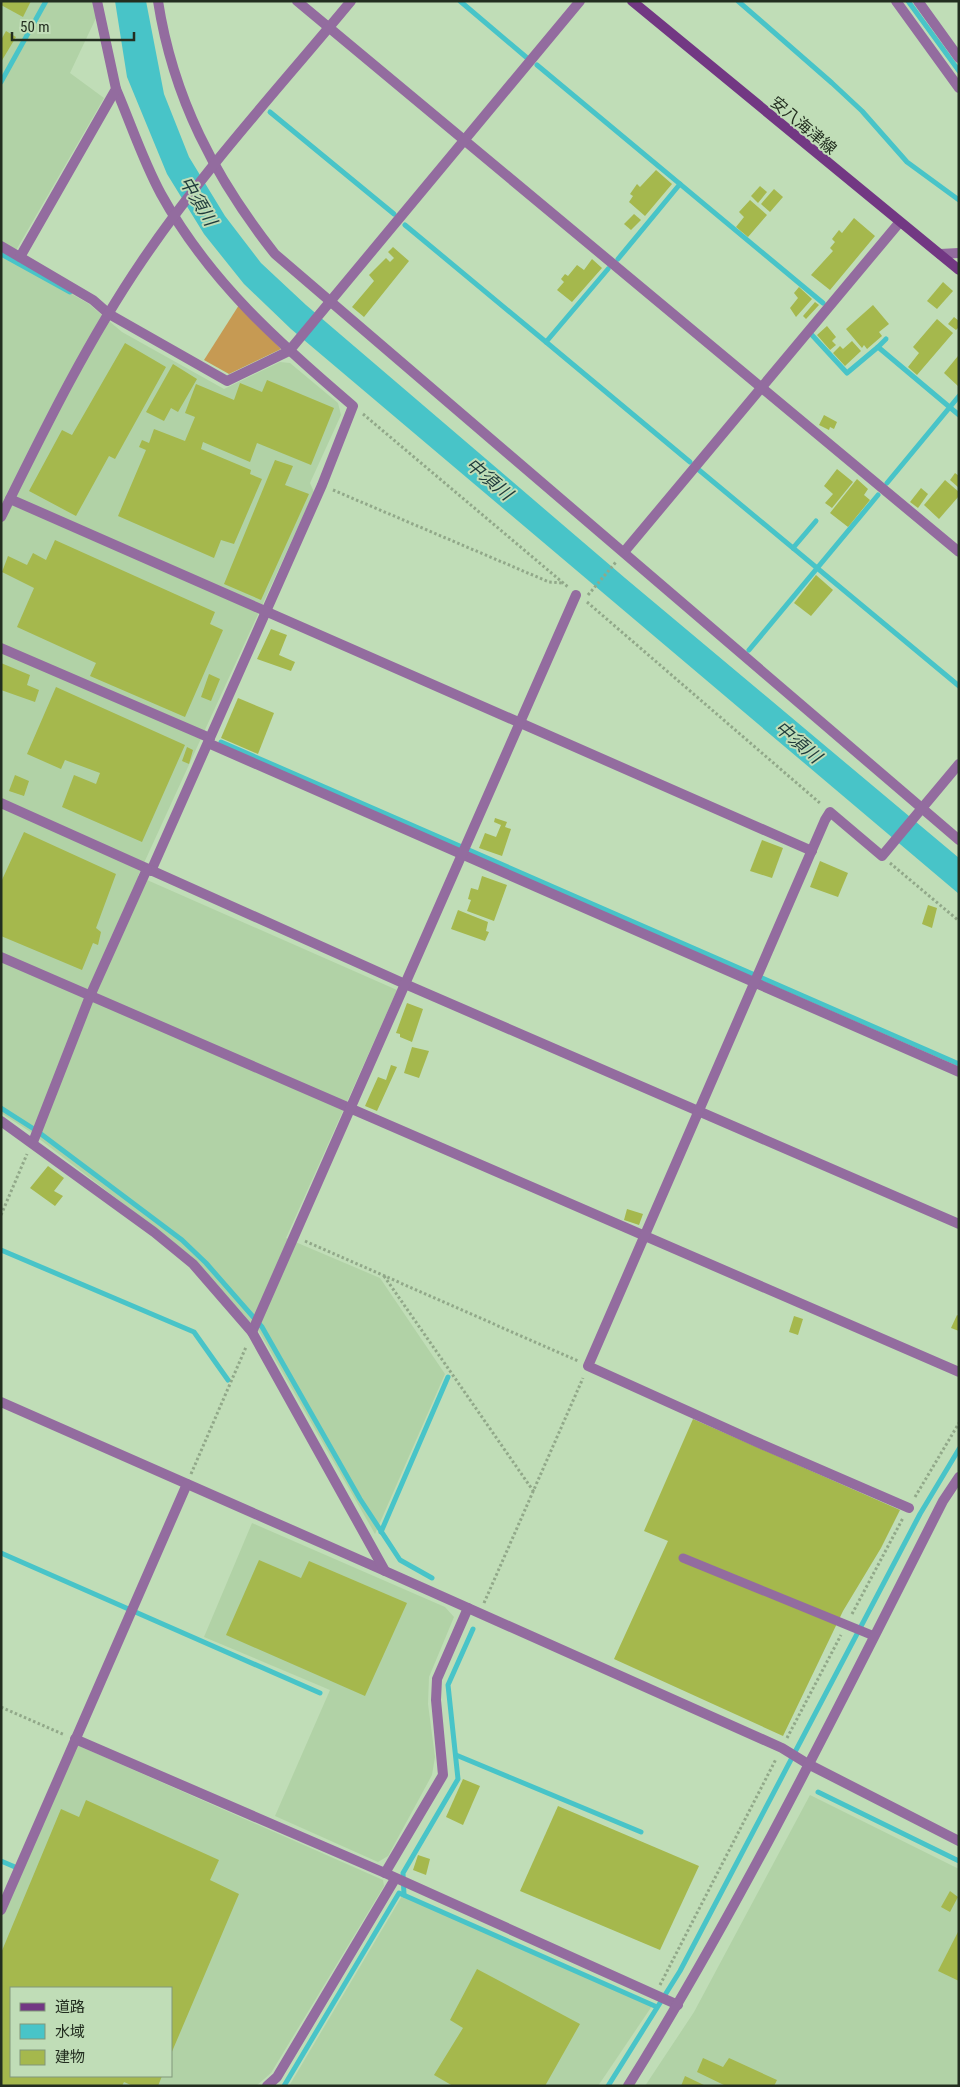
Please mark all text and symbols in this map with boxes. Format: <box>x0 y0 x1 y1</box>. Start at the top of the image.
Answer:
scale bar <box>12 10 135 42</box>
text: 50 m <box>20 18 50 36</box>
street label: 安八海津線 <box>767 92 840 158</box>
water label: 中須川 <box>176 172 222 231</box>
water label: 中須川 <box>462 453 518 505</box>
water label: 中須川 <box>771 716 827 768</box>
legend <box>10 1987 172 2077</box>
text: 道路 <box>55 1998 85 2016</box>
text: 水域 <box>55 2023 85 2041</box>
text: 建物 <box>55 2048 85 2066</box>

